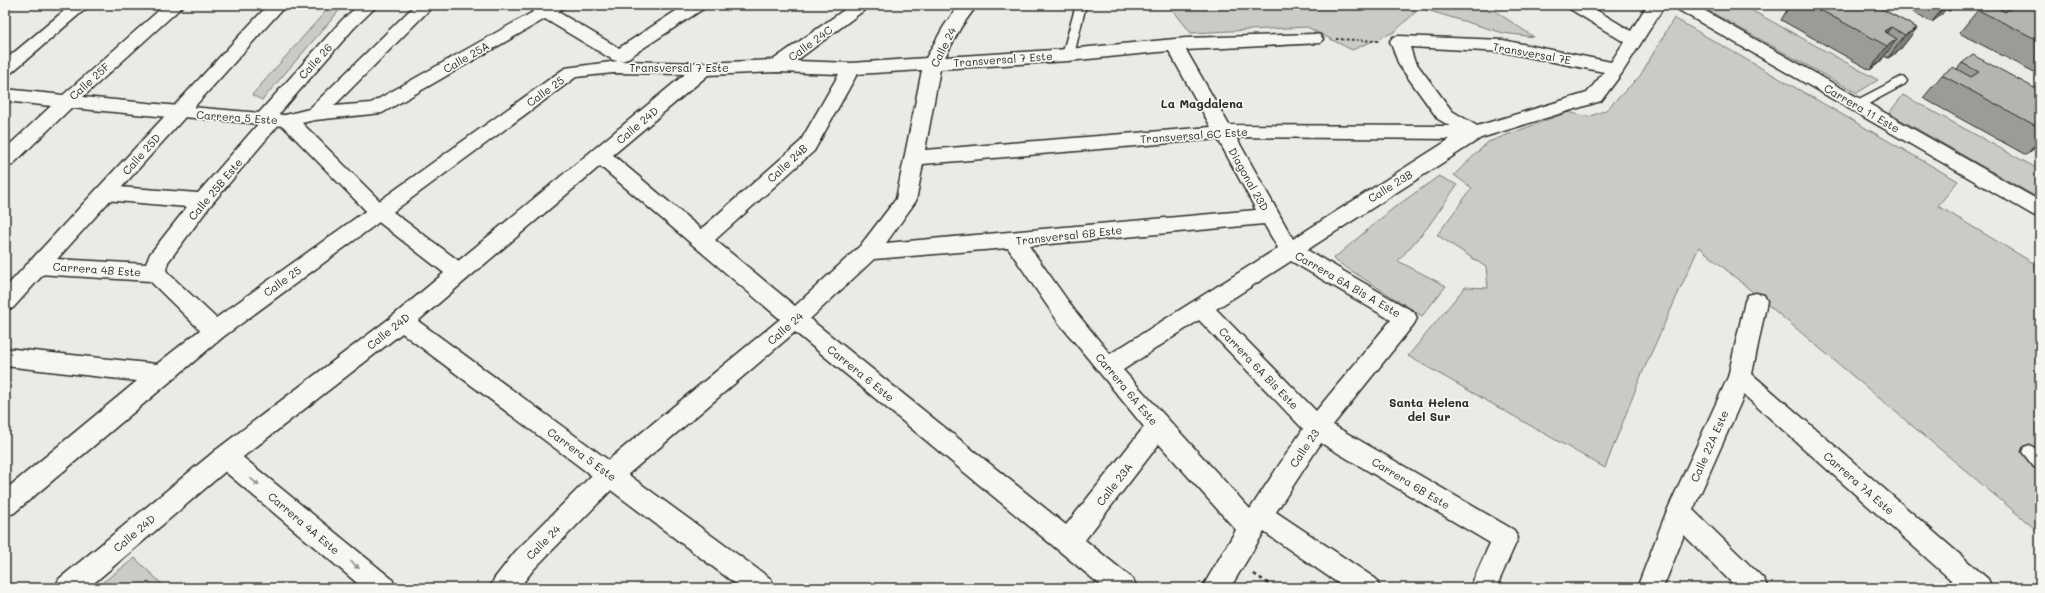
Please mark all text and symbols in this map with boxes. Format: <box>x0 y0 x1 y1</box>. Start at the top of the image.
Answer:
street label: Calle 24C <box>785 22 835 64</box>
street label: Calle 24 <box>927 24 960 70</box>
street label: Calle 25A <box>440 38 492 76</box>
street label: Transversal 7E <box>1492 39 1572 67</box>
street label: Calle 26 <box>295 40 335 82</box>
street label: Transversal 7 Este <box>953 48 1053 70</box>
street label: Calle 25F <box>66 59 112 103</box>
street label: Transversal 7 Este <box>629 60 729 75</box>
street label: Calle 25 <box>523 72 567 110</box>
street label: Carrera 11 Este <box>1821 80 1903 136</box>
district label: La Magdalena <box>1161 95 1243 111</box>
street label: Calle 24D <box>613 103 661 147</box>
street label: Carrera 5 Este <box>196 107 278 127</box>
street label: Transversal 6C Este <box>1140 124 1249 146</box>
street label: Calle 25D <box>118 130 164 178</box>
street label: Calle 24B <box>764 140 811 186</box>
street label: Diagonal 23D <box>1225 145 1273 213</box>
street label: Calle 25B Este <box>185 155 246 223</box>
street label: Calle 23B <box>1365 166 1415 206</box>
street label: Transversal 6B Este <box>1015 222 1123 248</box>
street label: Carrera 6A Bis A Este <box>1292 248 1404 321</box>
street label: Carrera 4B Este <box>52 258 142 280</box>
street label: Calle 25 <box>260 262 304 300</box>
street label: Calle 24 <box>764 308 807 348</box>
street label: Calle 24D <box>363 309 413 353</box>
street label: Carrera 6A Bis Este <box>1216 324 1302 412</box>
street label: Carrera 6 Este <box>824 341 898 405</box>
street label: Carrera 6A Este <box>1092 350 1162 428</box>
district label: Santa Helena del Sur <box>1389 394 1469 424</box>
street label: Calle 22A Este <box>1686 407 1732 484</box>
street label: Carrera 5 Este <box>545 424 620 484</box>
street label: Calle 23 <box>1286 425 1323 470</box>
street label: Carrera 7A Este <box>1820 448 1898 518</box>
street label: Carrera 6B Este <box>1369 454 1453 512</box>
street label: Calle 23A <box>1092 459 1136 509</box>
one-way arrow <box>250 478 261 487</box>
street label: Carrera 4A Este <box>265 489 343 558</box>
street label: Calle 24D <box>110 511 158 555</box>
street label: Calle 24 <box>522 521 564 563</box>
one-way arrow <box>350 561 361 570</box>

